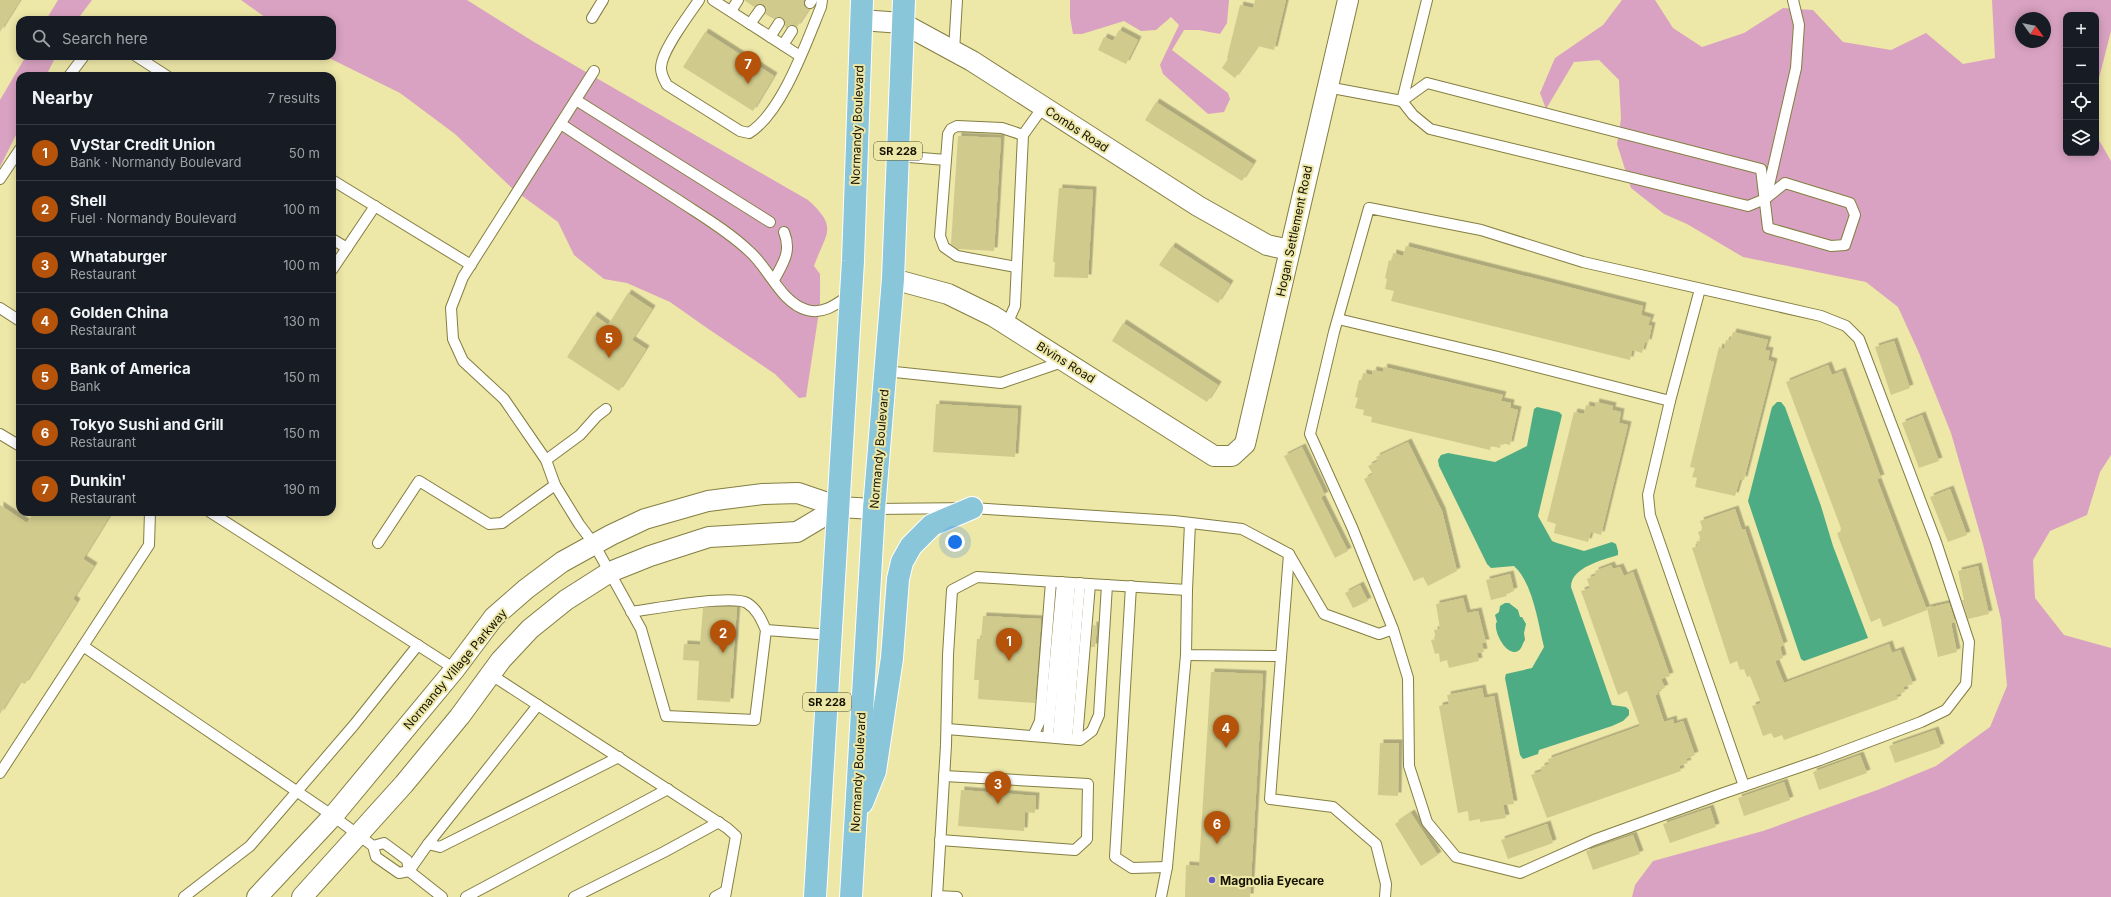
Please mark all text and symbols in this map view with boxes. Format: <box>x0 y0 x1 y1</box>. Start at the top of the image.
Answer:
north arrow <box>2015 12 2051 48</box>
map controls <box>2063 12 2099 156</box>
button: + <box>2063 12 2099 48</box>
search box <box>16 16 336 60</box>
icon: search <box>30 27 52 49</box>
text: Search here <box>62 29 148 48</box>
button: − <box>2063 48 2099 84</box>
pin: 7 <box>735 51 761 84</box>
street label: Normandy Boulevard <box>847 65 867 185</box>
button: locate <box>2063 84 2099 120</box>
text: Nearby <box>32 88 93 108</box>
text: 7 results <box>268 90 320 106</box>
street label: Combs Road <box>1043 103 1111 155</box>
button: layers <box>2063 120 2099 156</box>
text: VyStar Credit Union <box>70 135 215 154</box>
road number: SR 228 <box>874 142 922 160</box>
text: 1 <box>42 145 48 161</box>
text: 50 m <box>289 145 320 161</box>
text: Bank · Normandy Boulevard <box>70 154 241 170</box>
street label: Hogan Settlement Road <box>1273 164 1315 298</box>
text: Shell <box>70 191 106 210</box>
text: 2 <box>41 201 49 217</box>
text: 100 m <box>283 201 320 217</box>
text: Fuel · Normandy Boulevard <box>70 210 236 226</box>
text: Whataburger <box>70 247 167 266</box>
text: 3 <box>41 257 49 273</box>
text: 100 m <box>283 257 320 273</box>
text: Restaurant <box>70 266 136 282</box>
text: Golden China <box>70 303 168 322</box>
text: 4 <box>41 313 49 329</box>
text: 130 m <box>283 313 320 329</box>
text: Restaurant <box>70 322 136 338</box>
pin: 5 <box>596 325 622 358</box>
street label: Bivins Road <box>1034 338 1098 386</box>
text: Bank of America <box>70 359 191 378</box>
text: 5 <box>41 369 49 385</box>
text: 150 m <box>284 369 320 385</box>
text: Bank <box>70 378 101 394</box>
street label: Normandy Boulevard <box>866 389 892 509</box>
text: Tokyo Sushi and Grill <box>70 415 224 434</box>
text: 6 <box>41 425 49 441</box>
text: 150 m <box>284 425 320 441</box>
text: Restaurant <box>70 434 136 450</box>
text: Dunkin' <box>70 471 126 490</box>
text: 7 <box>41 481 49 497</box>
text: 190 m <box>283 481 320 497</box>
text: Restaurant <box>70 490 136 506</box>
your location <box>945 532 965 552</box>
street label: Normandy Village Parkway <box>400 605 510 732</box>
pin: 2 <box>710 620 736 653</box>
pin: 1 <box>996 628 1022 661</box>
road number: SR 228 <box>803 693 851 711</box>
street label: Normandy Boulevard <box>847 712 869 832</box>
pin: 4 <box>1213 715 1239 748</box>
pin: 3 <box>985 771 1011 804</box>
pin: 6 <box>1204 811 1230 844</box>
place label: Magnolia Eyecare <box>1220 873 1324 888</box>
marker: Magnolia Eyecare <box>1207 875 1217 885</box>

